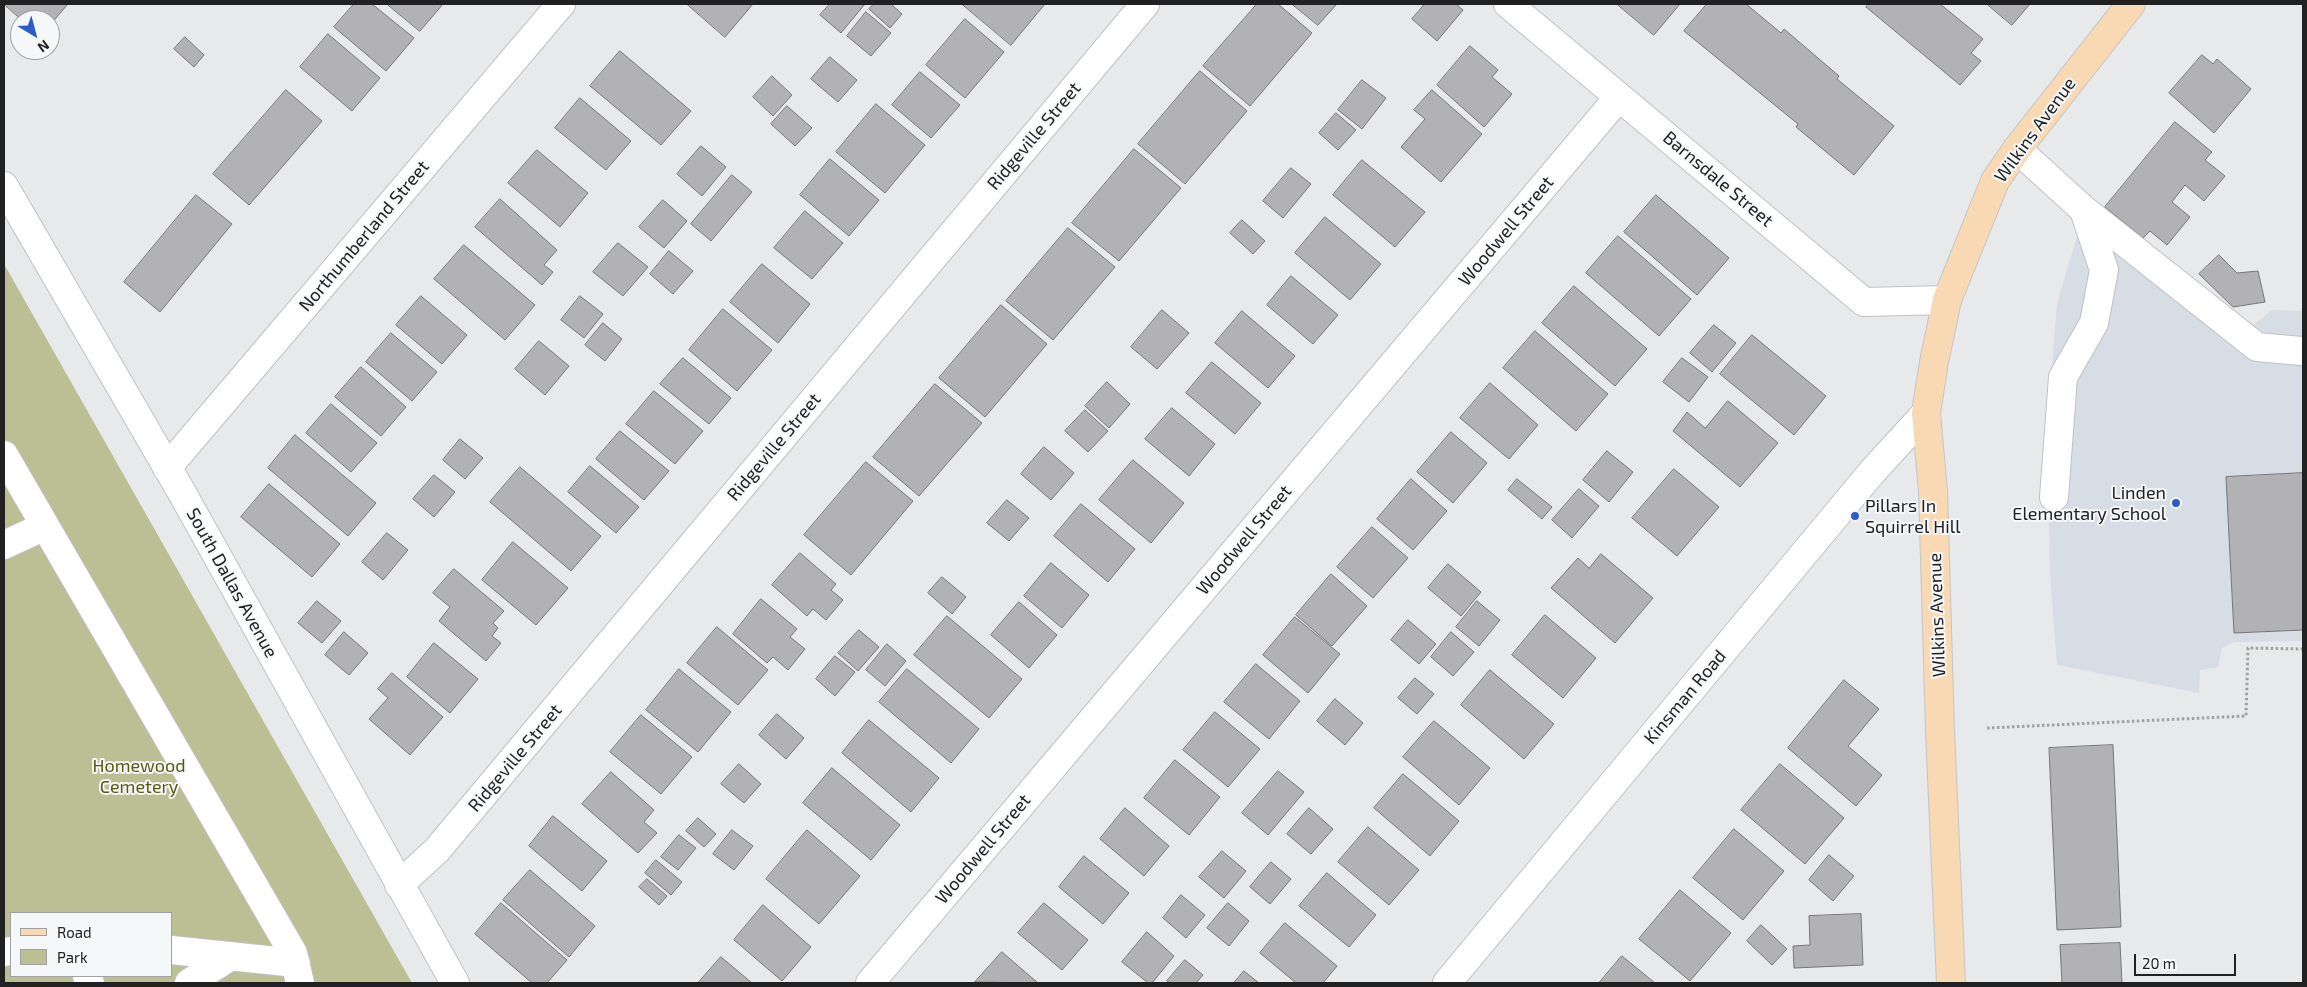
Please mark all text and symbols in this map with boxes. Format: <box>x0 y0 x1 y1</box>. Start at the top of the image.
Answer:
north arrow <box>10 10 60 60</box>
text: N <box>35 37 53 56</box>
street label: Wilkins Avenue <box>1990 73 2080 187</box>
street label: Ridgeville Street <box>983 78 1085 194</box>
street label: Barnsdale Street <box>1659 127 1777 231</box>
street label: Northumberland Street <box>294 156 434 316</box>
street label: Woodwell Street <box>1454 172 1558 290</box>
street label: Ridgeville Street <box>723 389 825 505</box>
street label: Woodwell Street <box>1192 481 1296 599</box>
place label: Linden Elementary School <box>2012 482 2166 524</box>
place label: Pillars In Squirrel Hill <box>1865 495 1960 538</box>
marker: Linden Elementary School <box>2170 497 2182 509</box>
street label: South Dallas Avenue <box>182 504 282 662</box>
marker: Pillars In Squirrel Hill <box>1849 510 1861 522</box>
street label: Wilkins Avenue <box>1924 552 1950 678</box>
street label: Kinsman Road <box>1639 646 1731 748</box>
street label: Ridgeville Street <box>464 700 566 816</box>
park label: Homewood Cemetery <box>92 755 186 798</box>
street label: Woodwell Street <box>931 790 1035 908</box>
legend <box>10 912 172 977</box>
text: Road <box>57 923 92 941</box>
scale bar <box>2137 944 2240 976</box>
text: Park <box>57 948 88 966</box>
text: 20 m <box>2142 954 2176 972</box>

